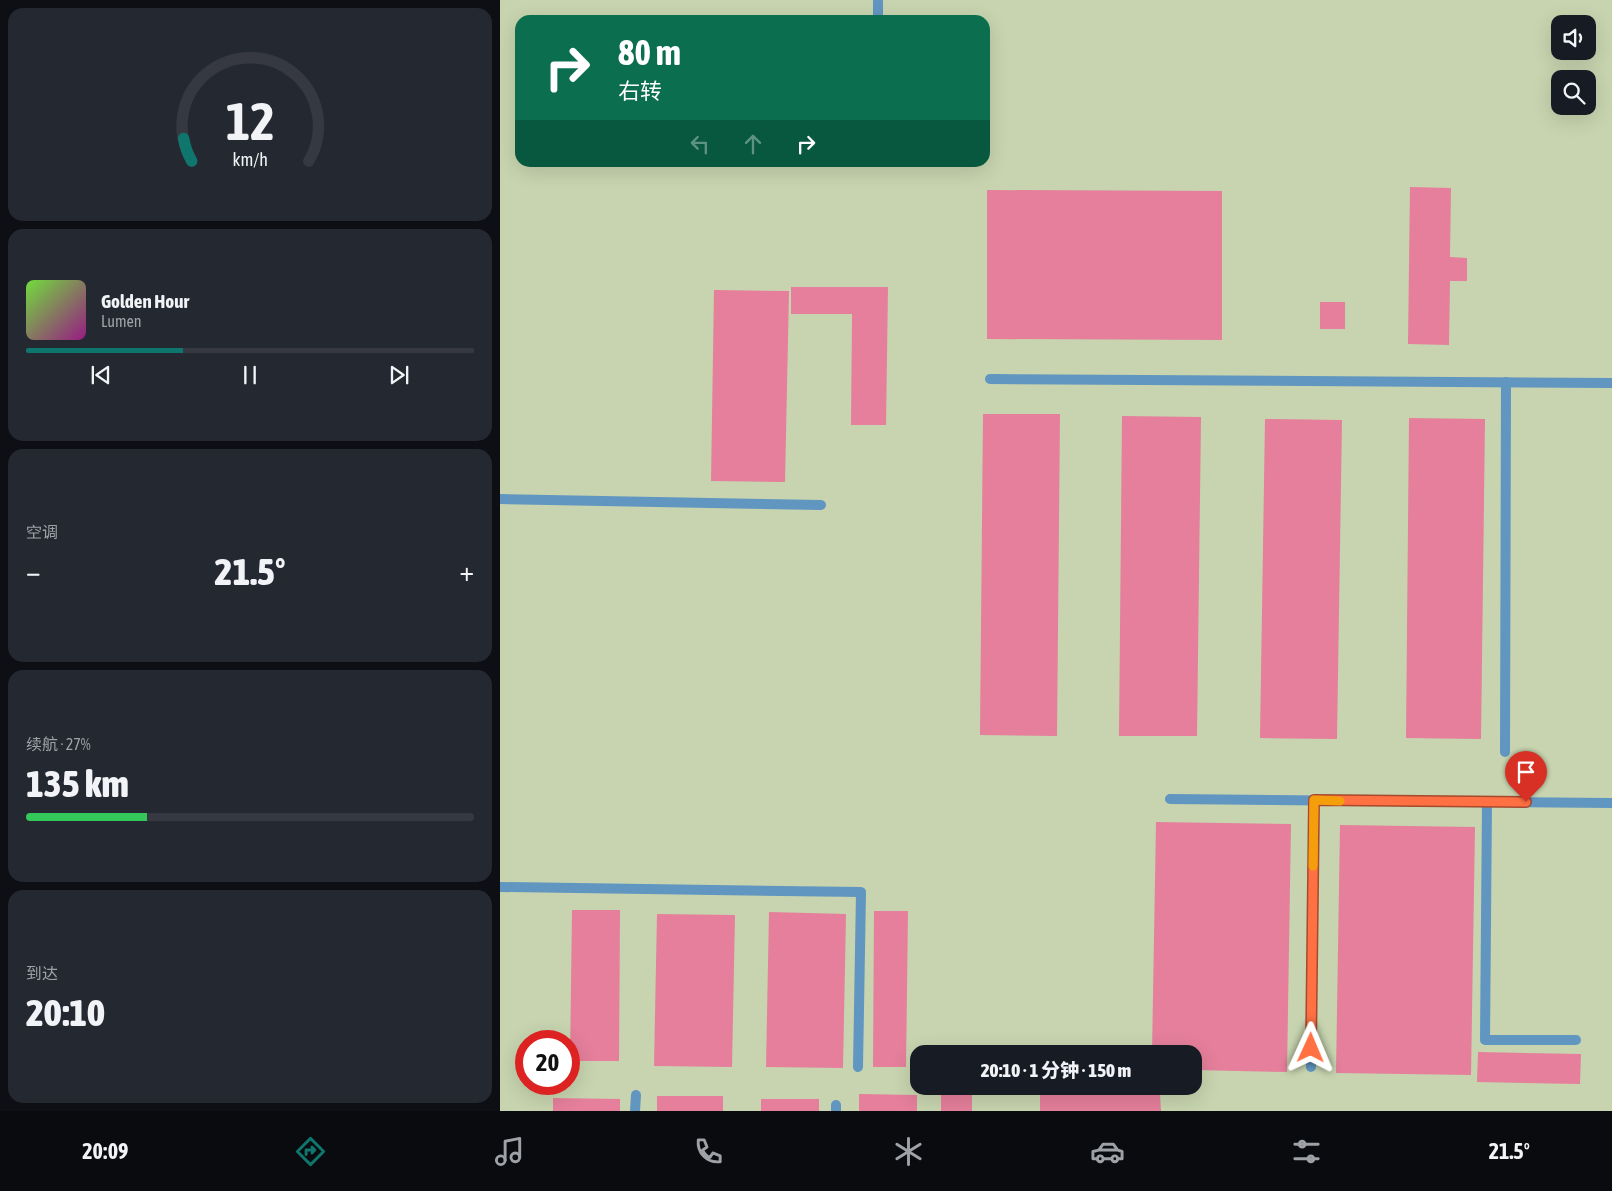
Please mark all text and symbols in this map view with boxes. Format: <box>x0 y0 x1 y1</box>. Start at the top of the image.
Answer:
map controls <box>1551 15 1596 115</box>
button: sound <box>1551 15 1596 60</box>
text: 80 m <box>618 32 681 72</box>
icon: right <box>535 35 600 100</box>
button: search <box>1551 70 1596 115</box>
text: 右转 <box>618 78 662 104</box>
text: 12 <box>226 91 274 151</box>
icon: left <box>686 130 714 158</box>
icon: ahead <box>739 130 767 158</box>
icon: right <box>792 130 820 158</box>
text: km/h <box>232 149 268 170</box>
text: Golden Hour <box>101 290 189 312</box>
text: Lumen <box>101 312 141 330</box>
icon: previous <box>87 361 115 389</box>
icon: pause <box>236 361 264 389</box>
icon: next <box>385 361 413 389</box>
text: 空调 <box>26 523 58 541</box>
text: 21.5° <box>215 550 285 593</box>
text: − <box>26 555 41 587</box>
text: + <box>459 555 474 587</box>
text: 续航 · 27% <box>26 735 91 753</box>
pin <box>1505 751 1547 802</box>
icon: arrive <box>1512 758 1540 786</box>
text: 135 km <box>26 762 129 805</box>
text: 到达 <box>26 964 58 982</box>
text: 20:10 <box>26 991 105 1034</box>
position arrow <box>1284 1021 1336 1073</box>
speed limit sign: 20 <box>515 1030 580 1095</box>
text: 20:10 · 1 分钟 · 150 m <box>981 1059 1131 1081</box>
icon: directions <box>293 1134 328 1169</box>
icon: music <box>492 1134 527 1169</box>
icon: phone <box>691 1134 726 1169</box>
icon: climate <box>891 1134 926 1169</box>
icon: car <box>1090 1134 1125 1169</box>
icon: filters <box>1289 1134 1324 1169</box>
text: 20:09 <box>82 1138 128 1164</box>
text: 21.5° <box>1489 1138 1530 1164</box>

